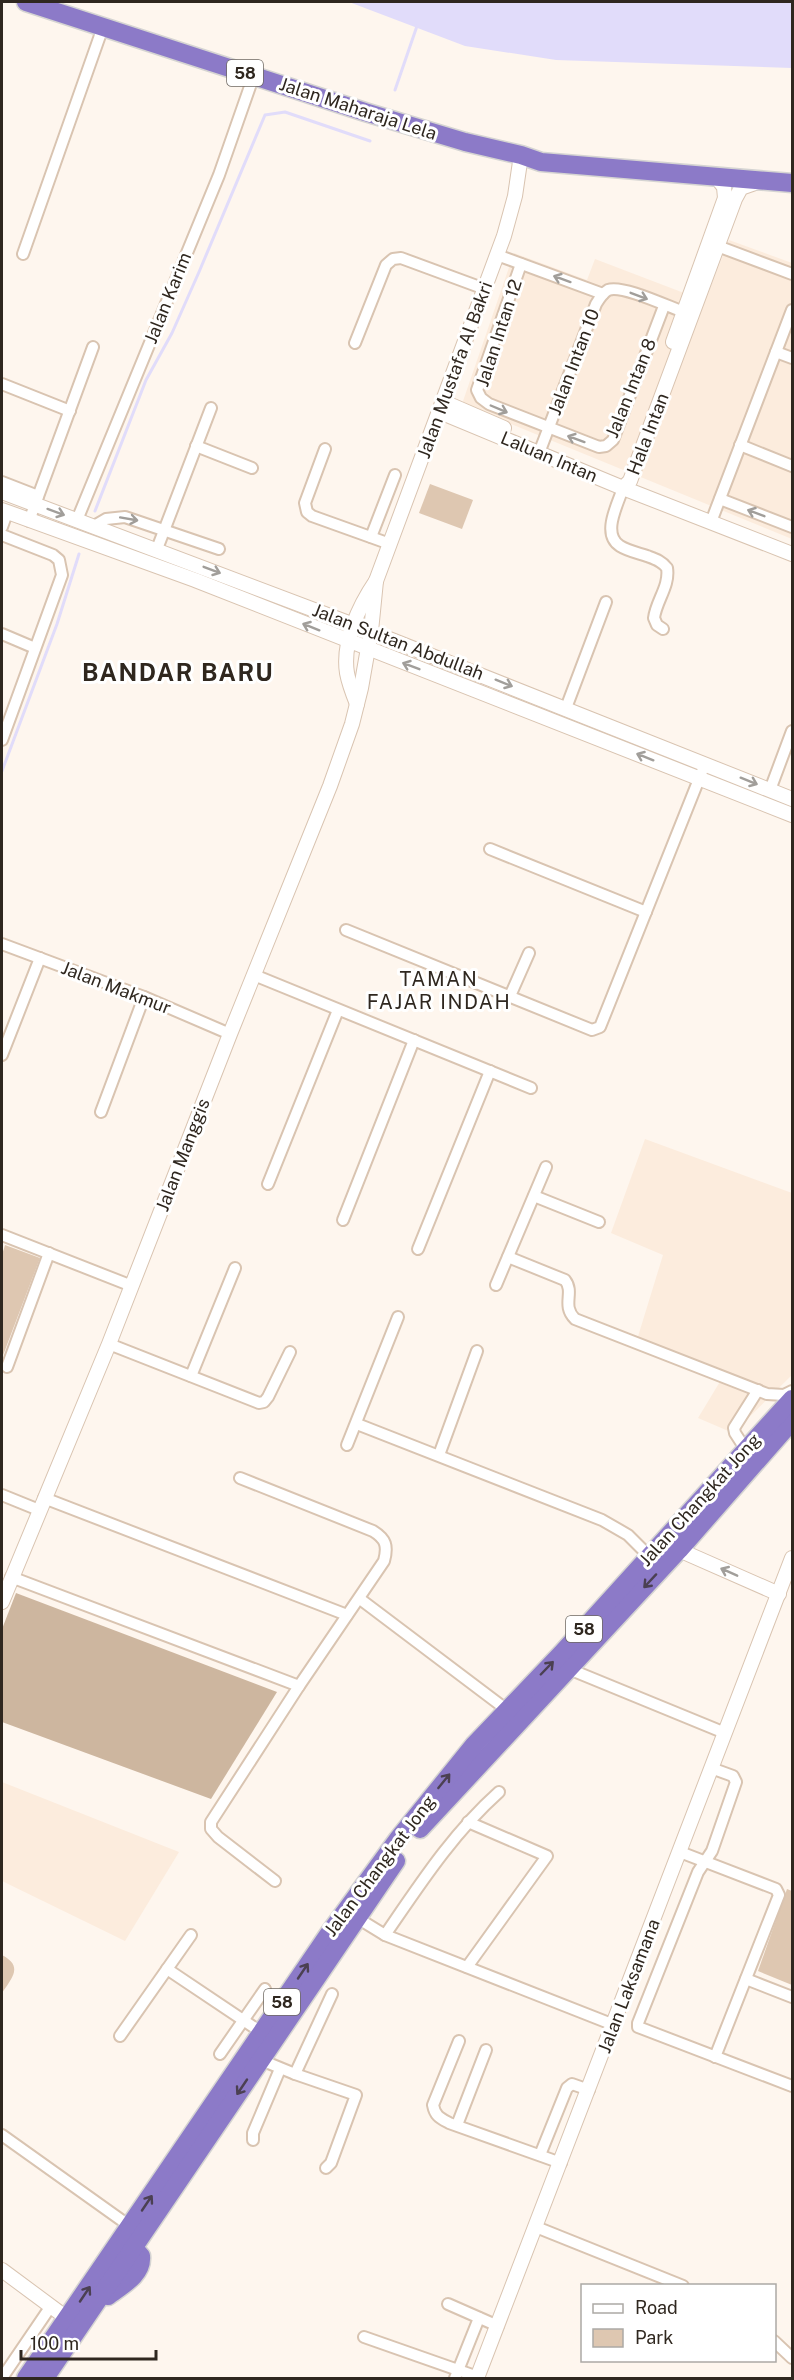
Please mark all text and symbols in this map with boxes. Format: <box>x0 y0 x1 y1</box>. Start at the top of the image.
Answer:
road number: 58 <box>227 60 263 86</box>
street label: Jalan Maharaja Lela <box>277 73 440 144</box>
street label: Jalan Karim <box>140 249 195 346</box>
one-way arrow <box>553 273 572 284</box>
street label: Jalan Intan 12 <box>471 276 526 389</box>
street label: Jalan Mustafa Al Bakri <box>413 279 496 461</box>
one-way arrow <box>629 291 648 302</box>
street label: Jalan Intan 10 <box>544 306 603 418</box>
street label: Jalan Intan 8 <box>601 335 660 441</box>
street label: Hala Intan <box>622 390 673 478</box>
one-way arrow <box>490 404 508 415</box>
street label: Laluan Intan <box>498 427 601 486</box>
one-way arrow <box>567 433 586 444</box>
one-way arrow <box>748 507 766 518</box>
one-way arrow <box>46 508 65 519</box>
one-way arrow <box>119 514 138 525</box>
one-way arrow <box>202 565 221 576</box>
street label: Jalan Sultan Abdullah <box>310 599 487 684</box>
one-way arrow <box>302 621 321 632</box>
district label: BANDAR BARU <box>82 658 274 686</box>
one-way arrow <box>402 659 421 670</box>
one-way arrow <box>494 678 513 689</box>
one-way arrow <box>636 750 654 761</box>
one-way arrow <box>739 776 757 787</box>
street label: Jalan Makmur <box>58 957 174 1018</box>
district label: TAMAN FAJAR INDAH <box>367 967 511 1014</box>
street label: Jalan Manggis <box>151 1096 214 1214</box>
street label: Jalan Changkat Jong <box>635 1429 765 1570</box>
one-way arrow <box>720 1565 738 1576</box>
one-way arrow <box>643 1573 657 1588</box>
road number: 58 <box>566 1616 602 1642</box>
one-way arrow <box>540 1660 555 1675</box>
one-way arrow <box>437 1774 451 1789</box>
street label: Jalan Changkat Jong <box>320 1791 439 1940</box>
street label: Jalan Laksamana <box>593 1916 664 2056</box>
one-way arrow <box>297 1964 309 1980</box>
road number: 58 <box>264 1989 300 2015</box>
one-way arrow <box>236 2078 248 2095</box>
one-way arrow <box>141 2195 153 2211</box>
legend <box>581 2284 776 2362</box>
one-way arrow <box>80 2286 92 2303</box>
text: Road <box>635 2297 678 2318</box>
scale bar <box>21 2323 156 2361</box>
text: Park <box>635 2327 673 2348</box>
text: 100 m <box>30 2333 79 2354</box>

